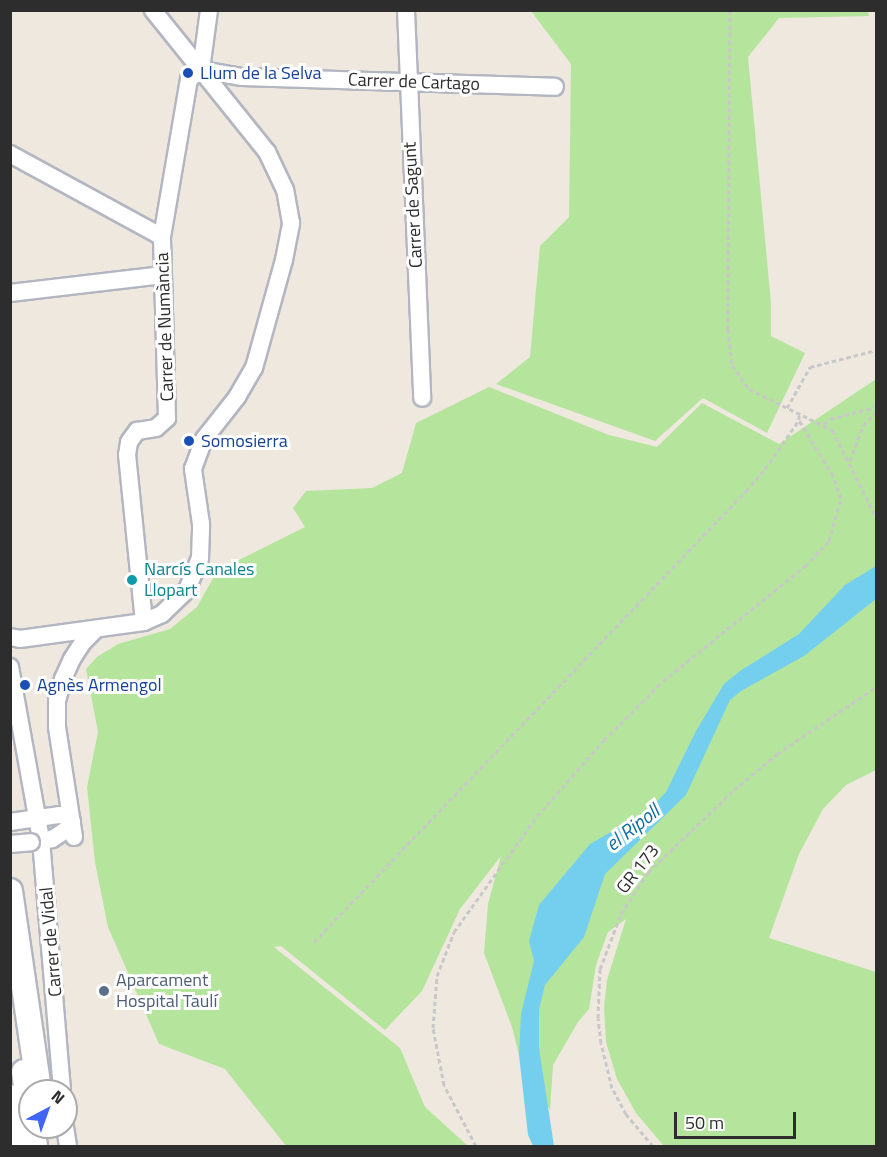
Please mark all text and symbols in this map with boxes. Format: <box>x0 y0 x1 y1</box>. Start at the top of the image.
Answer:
place label: Llum de la Selva <box>200 62 322 84</box>
marker: Llum de la Selva <box>181 66 195 80</box>
street label: Carrer de Cartago <box>348 69 480 95</box>
street label: Carrer de Sagunt <box>399 141 427 269</box>
street label: Carrer de Numància <box>152 252 178 402</box>
place label: Somosierra <box>201 430 288 452</box>
marker: Somosierra <box>182 434 196 448</box>
place label: Narcís Canales Llopart <box>144 559 254 602</box>
marker: Narcís Canales Llopart <box>125 573 139 587</box>
place label: Agnès Armengol <box>37 674 162 696</box>
marker: Agnès Armengol <box>18 678 32 692</box>
water label: el Ripoll <box>600 799 664 855</box>
street label: GR 173 <box>612 840 664 898</box>
street label: Carrer de Vidal <box>35 886 67 998</box>
place label: Aparcament Hospital Taulí <box>116 970 217 1012</box>
marker: Aparcament Hospital Taulí <box>97 984 111 998</box>
north arrow <box>18 1079 78 1139</box>
text: N <box>46 1084 71 1110</box>
scale bar <box>677 1100 798 1138</box>
text: 50 m <box>685 1109 724 1136</box>

